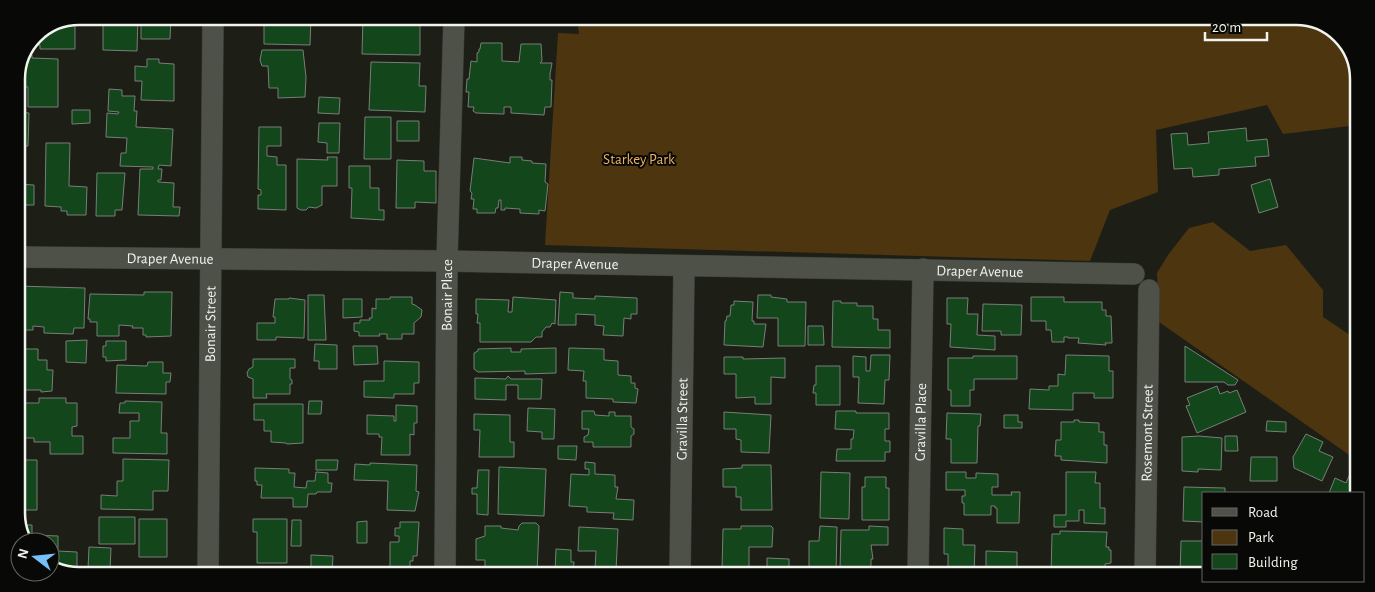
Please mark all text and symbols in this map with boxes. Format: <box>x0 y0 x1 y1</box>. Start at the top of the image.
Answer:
scale bar <box>1205 10 1268 42</box>
text: 20 m <box>1212 20 1241 35</box>
park label: Starkey Park <box>603 152 675 167</box>
street label: Draper Avenue <box>126 251 214 267</box>
street label: Draper Avenue <box>531 256 619 272</box>
street label: Bonair Place <box>440 259 455 331</box>
street label: Draper Avenue <box>936 263 1024 280</box>
street label: Bonair Street <box>203 286 219 362</box>
street label: Gravilla Street <box>674 378 691 460</box>
street label: Gravilla Place <box>913 383 929 461</box>
street label: Rosemont Street <box>1139 384 1156 482</box>
legend <box>1202 492 1365 582</box>
text: Road <box>1248 505 1278 520</box>
text: Park <box>1248 530 1274 545</box>
north arrow <box>10 532 60 582</box>
text: N <box>15 547 32 560</box>
text: Building <box>1248 555 1298 570</box>

